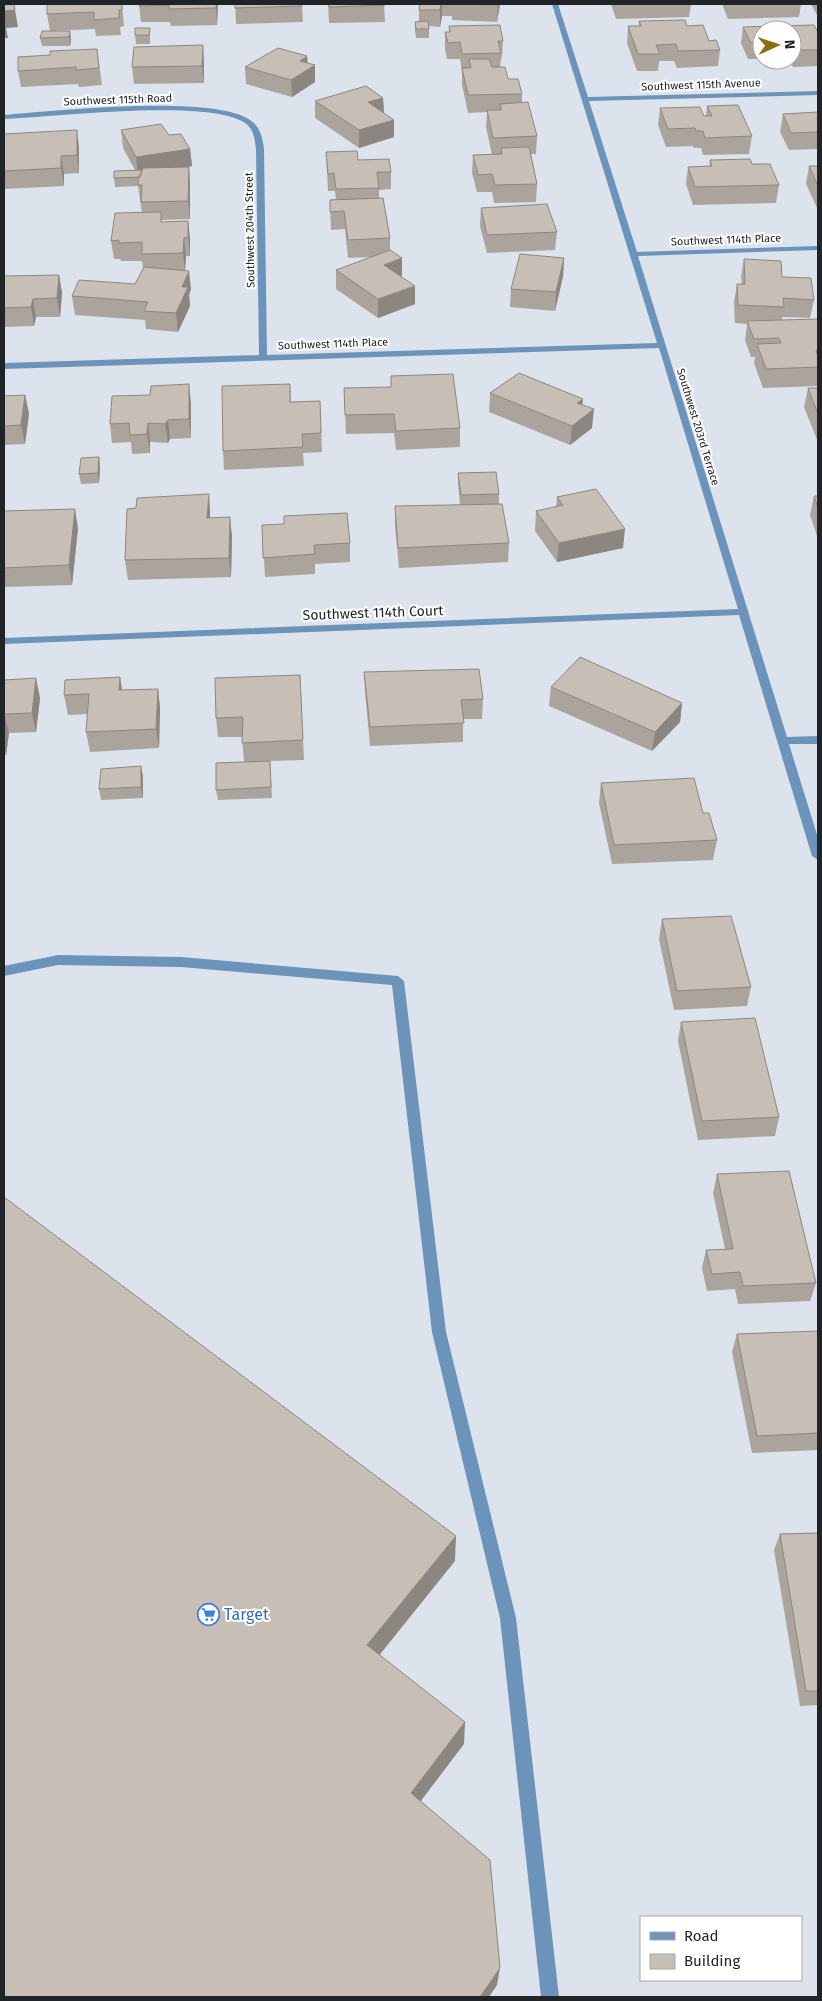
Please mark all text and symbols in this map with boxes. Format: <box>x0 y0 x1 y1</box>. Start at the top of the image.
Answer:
north arrow <box>752 20 802 70</box>
text: N <box>781 39 798 49</box>
street label: Southwest 115th Avenue <box>641 76 761 94</box>
street label: Southwest 115th Road <box>63 92 173 108</box>
street label: Southwest 204th Street <box>242 172 258 288</box>
street label: Southwest 114th Place <box>671 232 781 248</box>
street label: Southwest 114th Place <box>278 336 388 352</box>
street label: Southwest 203rd Terrace <box>674 367 722 487</box>
street label: Southwest 114th Court <box>302 602 445 624</box>
supermarket icon: Target <box>196 1602 220 1626</box>
place label: Target <box>224 1605 269 1624</box>
legend <box>640 1916 802 1981</box>
text: Road <box>684 1927 719 1945</box>
text: Building <box>684 1952 740 1970</box>

